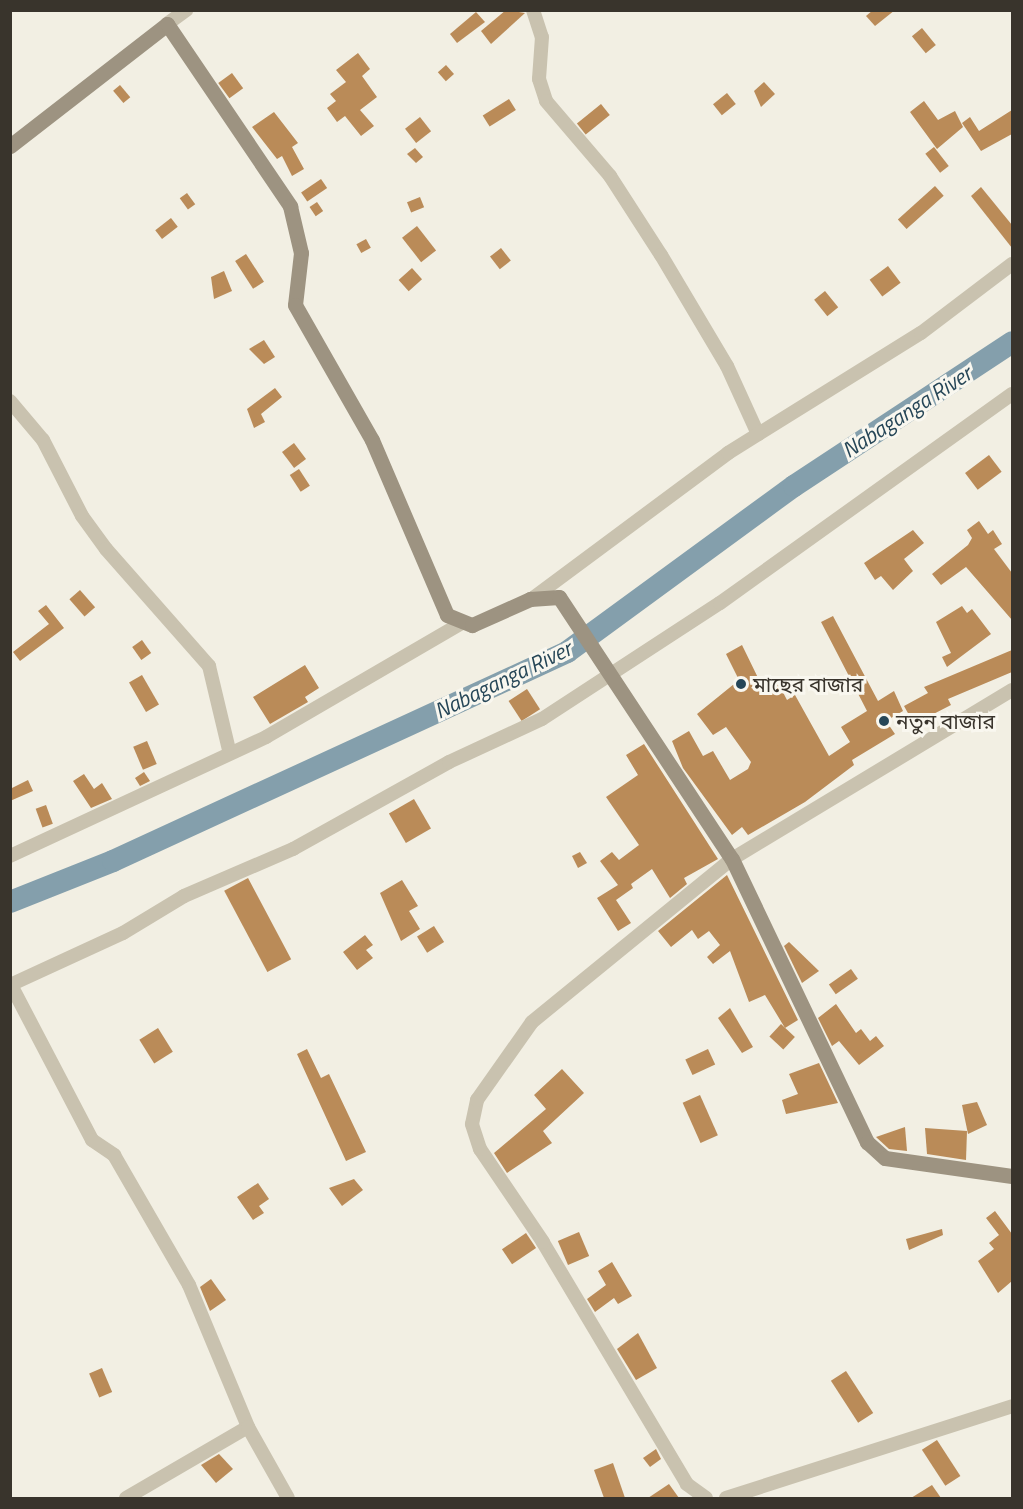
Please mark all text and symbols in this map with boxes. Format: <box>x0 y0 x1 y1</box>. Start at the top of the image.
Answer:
water label: Nabaganga River <box>837 360 977 464</box>
water label: Nabaganga River <box>430 636 576 724</box>
place label: মাছের বাজার <box>753 671 863 697</box>
marker: মাছের বাজার <box>734 677 748 691</box>
place label: নতুন বাজার <box>896 708 995 734</box>
marker: নতুন বাজার <box>877 714 891 728</box>

